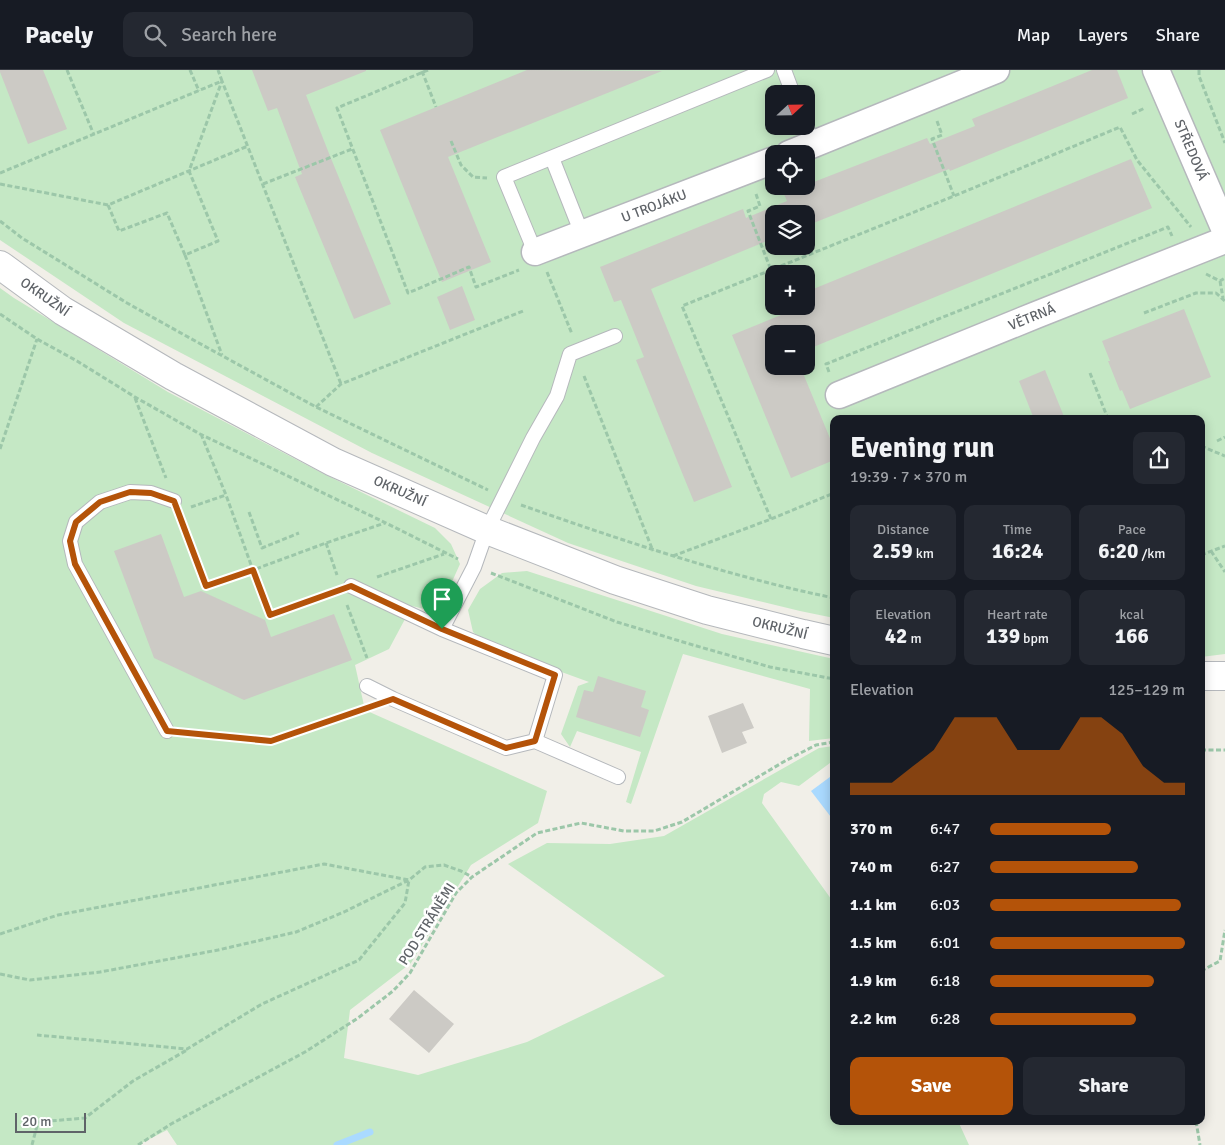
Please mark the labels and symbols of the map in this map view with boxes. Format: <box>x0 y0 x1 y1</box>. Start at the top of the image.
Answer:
north arrow <box>765 85 815 135</box>
street label: STŘEDOVÁ <box>1171 117 1212 183</box>
street label: U TROJÁKU <box>619 186 689 226</box>
street label: OKRUŽNÍ <box>17 274 74 321</box>
street label: VĚTRNÁ <box>1006 300 1058 334</box>
street label: OKRUŽNÍ <box>371 472 430 511</box>
pin <box>421 578 463 629</box>
street label: OKRUŽNÍ <box>751 613 810 643</box>
street label: POD STRÁNĚMI <box>395 880 459 968</box>
scale bar <box>15 1110 86 1133</box>

